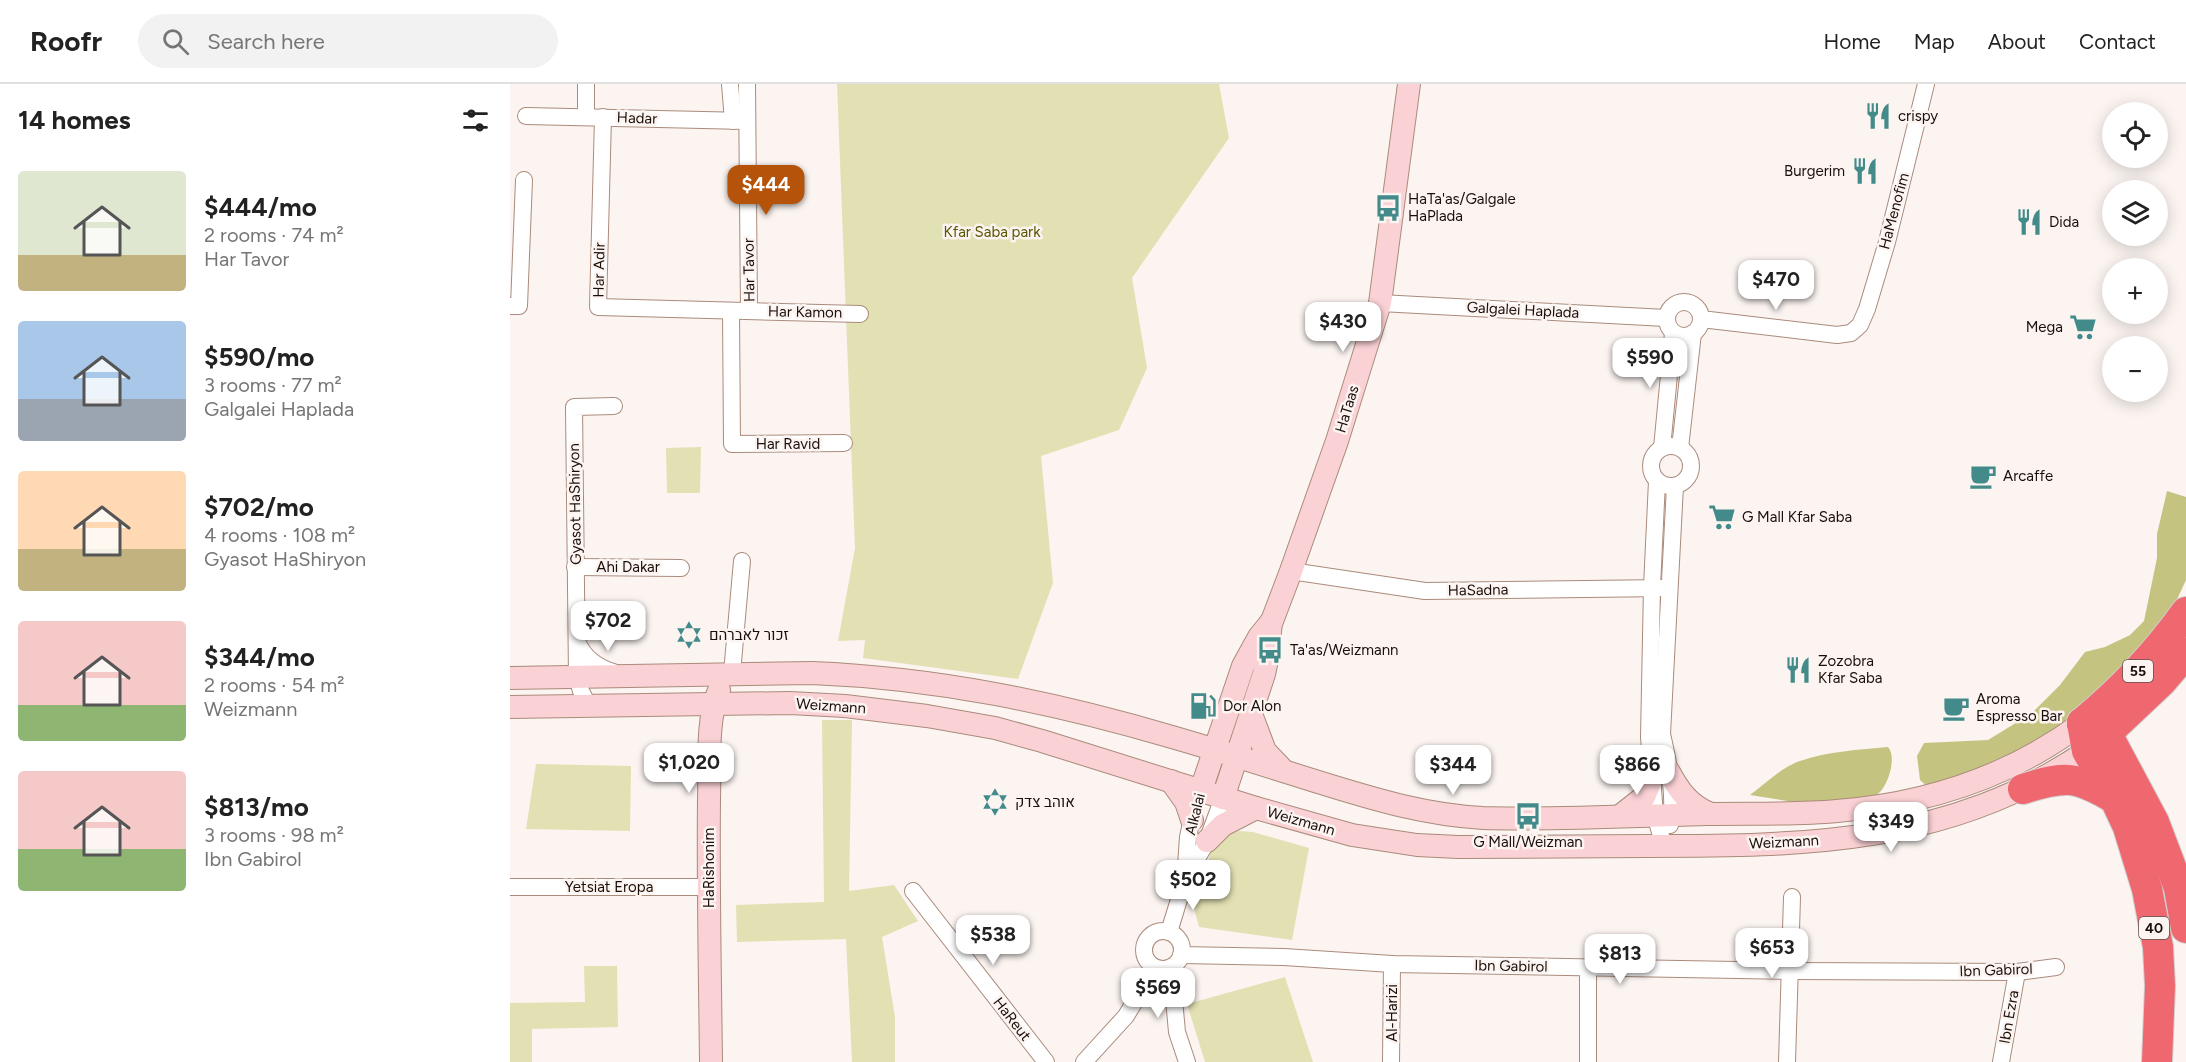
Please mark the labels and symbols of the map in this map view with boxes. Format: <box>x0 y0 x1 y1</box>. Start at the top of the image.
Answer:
restaurant icon: crispy <box>1863 101 1893 131</box>
place label: crispy <box>1898 107 1938 125</box>
street label: Hadar <box>616 108 658 128</box>
restaurant icon: Burgerim <box>1850 156 1880 186</box>
place label: Burgerim <box>1784 162 1845 180</box>
pin: $444 <box>730 165 802 216</box>
street label: HaMenofim <box>1875 171 1913 251</box>
place label: HaTa'as/Galgale HaPlada <box>1408 190 1516 225</box>
bus stop icon: HaTa'as/Galgale HaPlada <box>1373 193 1403 223</box>
restaurant icon: Dida <box>2014 207 2044 237</box>
place label: Dida <box>2049 213 2079 231</box>
park label: Kfar Saba park <box>944 223 1041 241</box>
street label: Har Tavor <box>739 238 759 302</box>
street label: Har Adir <box>590 242 608 298</box>
pin: $470 <box>1740 260 1812 311</box>
street label: Galgalei Haplada <box>1466 298 1580 322</box>
street label: Har Kamon <box>768 302 842 322</box>
pin: $430 <box>1307 302 1379 353</box>
supermarket icon: Mega <box>2068 312 2098 342</box>
place label: Mega <box>2026 318 2063 336</box>
pin: $590 <box>1614 338 1686 389</box>
street label: HaTaas <box>1331 383 1363 435</box>
street label: Har Ravid <box>756 435 820 453</box>
street label: Gyasot HaShiryon <box>565 443 585 565</box>
cafe icon: Arcaffe <box>1968 461 1998 491</box>
place label: Arcaffe <box>2003 467 2053 485</box>
supermarket icon: G Mall Kfar Saba <box>1707 502 1737 532</box>
place label: G Mall Kfar Saba <box>1742 508 1852 526</box>
street label: Ahi Dakar <box>596 558 660 576</box>
street label: HaSadna <box>1448 580 1508 600</box>
pin: $702 <box>572 601 644 652</box>
synagogue icon: זכור לאברהם <box>674 620 704 650</box>
place label: זכור לאברהם <box>709 626 789 644</box>
bus stop icon: Ta'as/Weizmann <box>1255 635 1285 665</box>
place label: Ta'as/Weizmann <box>1290 641 1398 659</box>
place label: Zozobra Kfar Saba <box>1818 652 1882 687</box>
restaurant icon: Zozobra Kfar Saba <box>1783 655 1813 685</box>
road number: 55 <box>2123 660 2153 682</box>
place label: Aroma Espresso Bar <box>1976 690 2062 725</box>
fuel station icon: Dor Alon <box>1188 691 1218 721</box>
cafe icon: Aroma Espresso Bar <box>1941 693 1971 723</box>
street label: Weizmann <box>795 695 867 717</box>
place label: Dor Alon <box>1223 697 1281 715</box>
pin: $1,020 <box>640 743 738 794</box>
pin: $344 <box>1417 745 1489 796</box>
pin: $866 <box>1601 745 1673 796</box>
synagogue icon: אוהב צדק <box>980 787 1010 817</box>
street label: Alkalai <box>1181 791 1209 837</box>
place label: אוהב צדק <box>1015 793 1075 811</box>
bus stop icon: G Mall/Weizman <box>1513 801 1543 831</box>
pin: $349 <box>1855 802 1927 853</box>
street label: Weizmann <box>1265 803 1337 839</box>
street label: HaRishonim <box>700 828 718 908</box>
street label: Weizmann <box>1749 831 1819 853</box>
place label: G Mall/Weizman <box>1473 833 1583 851</box>
pin: $502 <box>1157 860 1229 911</box>
street label: Yetsiat Eropa <box>565 878 653 896</box>
pin: $538 <box>957 915 1029 966</box>
road number: 40 <box>2139 917 2169 939</box>
pin: $653 <box>1736 928 1808 979</box>
pin: $813 <box>1584 934 1656 985</box>
street label: Ibn Gabirol <box>1474 956 1548 976</box>
street label: Ibn Gabirol <box>1959 960 2033 980</box>
pin: $569 <box>1122 968 1194 1019</box>
street label: Al-Harizi <box>1383 984 1401 1042</box>
street label: Ibn Ezra <box>1995 989 2023 1045</box>
street label: HaReut <box>989 994 1035 1045</box>

